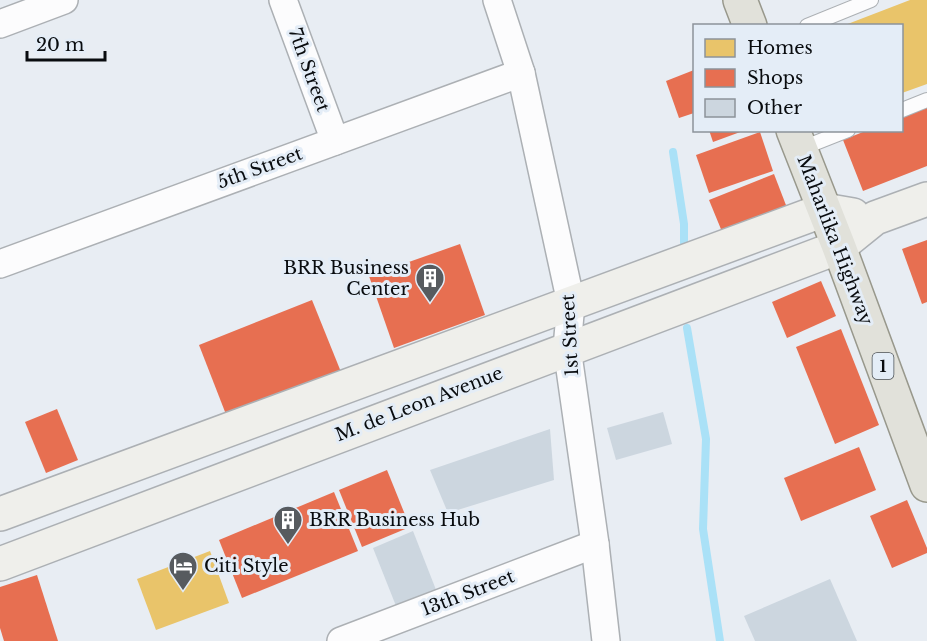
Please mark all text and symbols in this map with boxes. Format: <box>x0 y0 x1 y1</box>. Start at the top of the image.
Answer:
scale bar <box>27 24 105 62</box>
legend <box>693 24 903 132</box>
street label: 7th Street <box>284 25 334 115</box>
text: 20 m <box>36 34 84 56</box>
text: Homes <box>747 37 813 59</box>
text: Shops <box>747 67 803 89</box>
text: Other <box>747 97 803 119</box>
street label: 5th Street <box>215 142 306 194</box>
street label: Maharlika Highway <box>792 152 878 329</box>
place label: BRR Business Center <box>283 257 409 300</box>
building icon: BRR Business Center <box>414 262 446 304</box>
street label: 1st Street <box>557 293 583 377</box>
road number: 1 <box>872 353 894 379</box>
street label: M. de Leon Avenue <box>332 362 506 446</box>
building icon: BRR Business Hub <box>272 504 304 546</box>
place label: BRR Business Hub <box>309 509 480 531</box>
hotel icon: Citi Style <box>167 550 199 592</box>
place label: Citi Style <box>204 555 289 577</box>
street label: 13th Street <box>418 565 518 621</box>

